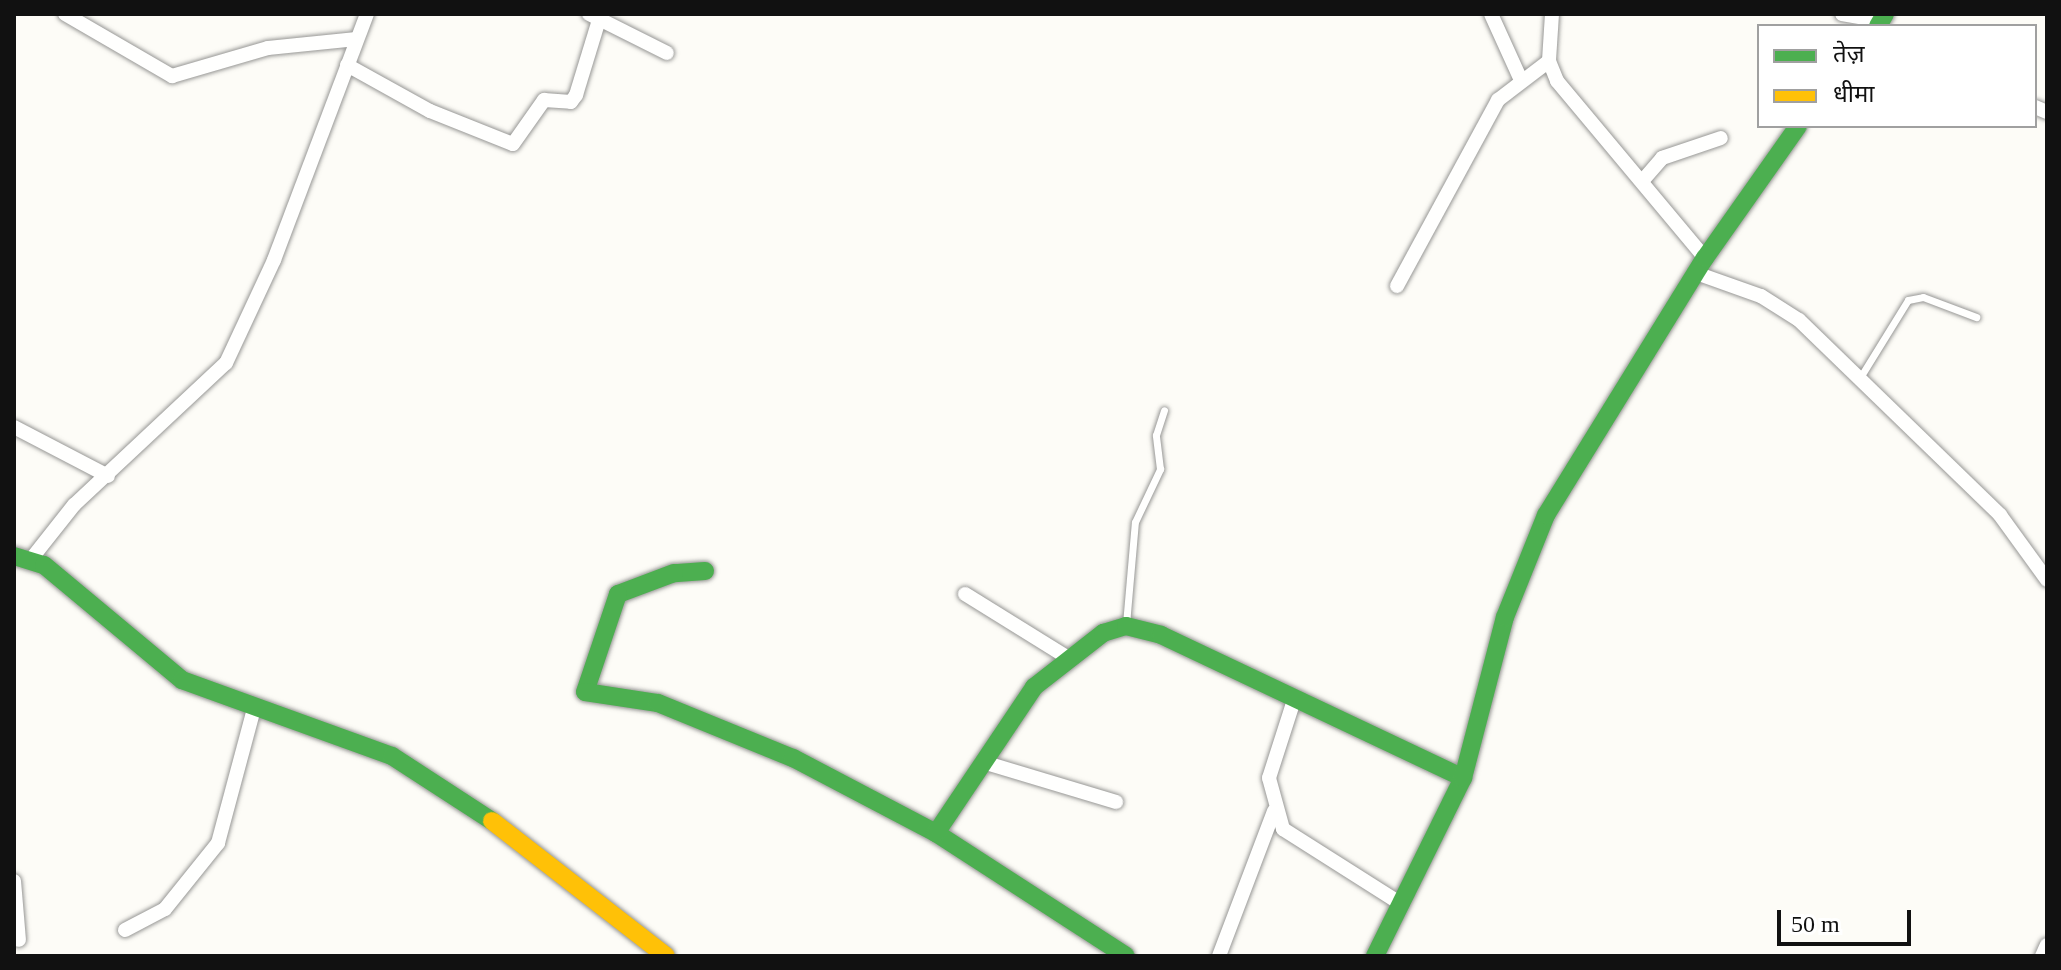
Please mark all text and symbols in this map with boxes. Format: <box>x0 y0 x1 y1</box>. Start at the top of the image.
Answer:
legend <box>1757 24 2037 128</box>
text: तेज़ <box>1833 41 1865 67</box>
text: धीमा <box>1833 81 1875 107</box>
scale bar <box>1781 894 1915 944</box>
text: 50 m <box>1791 911 1840 937</box>

